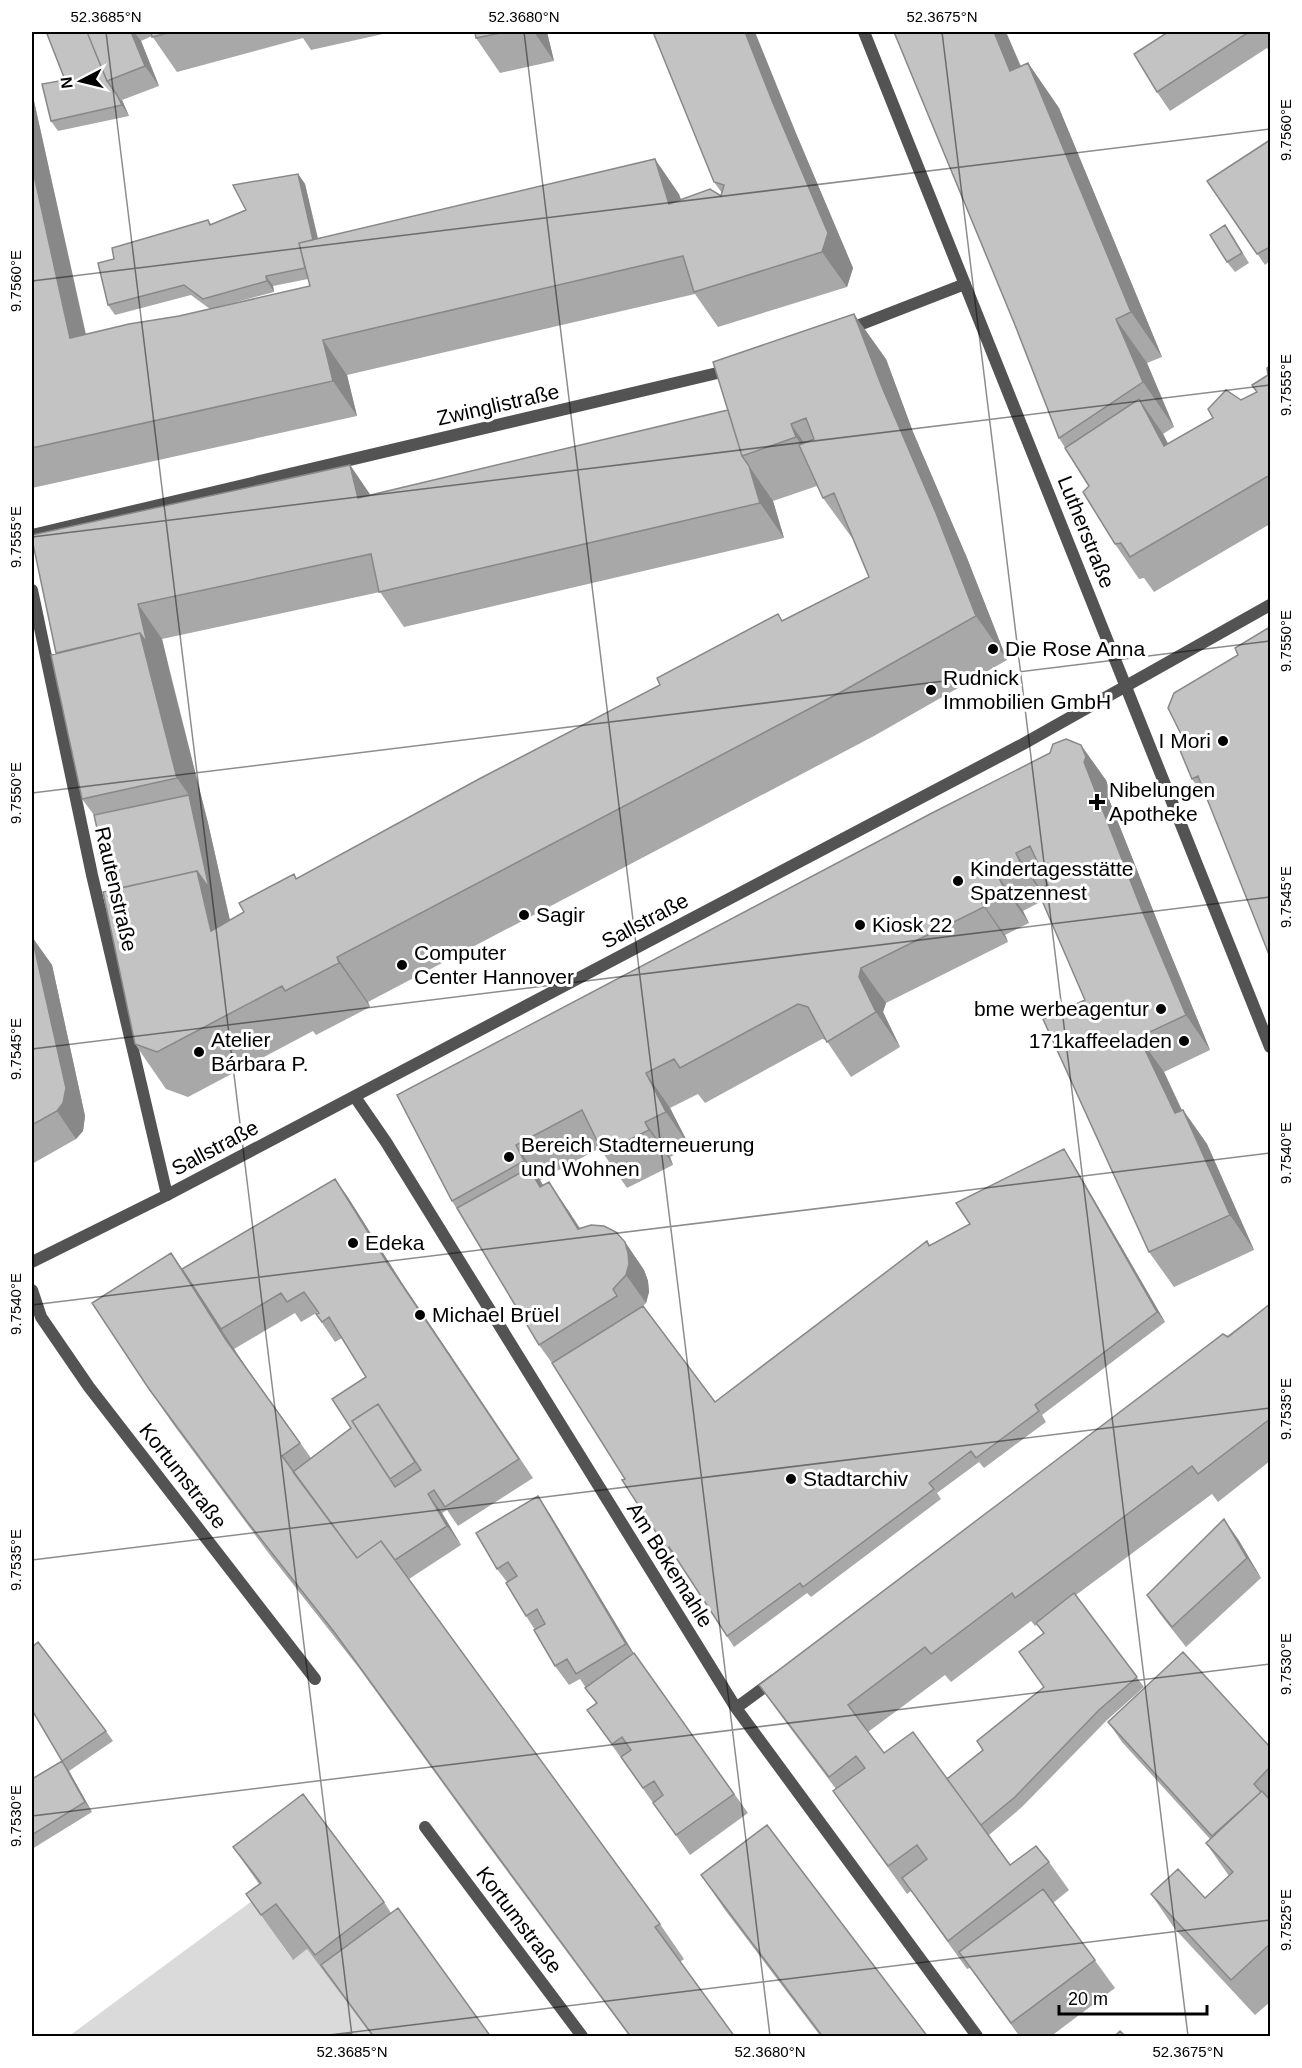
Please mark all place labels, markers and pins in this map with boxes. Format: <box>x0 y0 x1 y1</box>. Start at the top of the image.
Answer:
place label: Die Rose Anna <box>1005 637 1145 660</box>
marker: Die Rose Anna <box>986 642 1000 656</box>
place label: Rudnick Immobilien GmbH <box>943 666 1111 713</box>
marker: Rudnick Immobilien GmbH <box>924 683 938 697</box>
place label: I Mori <box>1159 729 1211 752</box>
marker: I Mori <box>1216 734 1230 748</box>
place label: Nibelungen Apotheke <box>1109 778 1215 825</box>
marker: Nibelungen Apotheke <box>1090 795 1104 809</box>
place label: Kindertagesstätte Spatzennest <box>970 857 1133 904</box>
marker: Kindertagesstätte Spatzennest <box>951 874 965 888</box>
place label: Sagir <box>536 903 585 926</box>
marker: Sagir <box>517 908 531 922</box>
place label: Kiosk 22 <box>872 913 953 936</box>
marker: Kiosk 22 <box>853 918 867 932</box>
place label: Computer Center Hannover <box>414 941 574 988</box>
marker: Computer Center Hannover <box>395 958 409 972</box>
place label: bme werbeagentur <box>974 997 1149 1020</box>
marker: bme werbeagentur <box>1154 1002 1168 1016</box>
place label: Atelier Bárbara P. <box>211 1028 309 1075</box>
place label: 171kaffeeladen <box>1029 1029 1172 1052</box>
marker: 171kaffeeladen <box>1177 1034 1191 1048</box>
marker: Atelier Bárbara P. <box>192 1045 206 1059</box>
place label: Bereich Stadterneuerung und Wohnen <box>521 1133 755 1180</box>
marker: Bereich Stadterneuerung und Wohnen <box>502 1150 516 1164</box>
place label: Edeka <box>365 1231 425 1254</box>
marker: Edeka <box>346 1236 360 1250</box>
place label: Michael Brüel <box>432 1303 559 1326</box>
marker: Michael Brüel <box>413 1308 427 1322</box>
place label: Stadtarchiv <box>803 1467 909 1490</box>
marker: Stadtarchiv <box>784 1472 798 1486</box>

